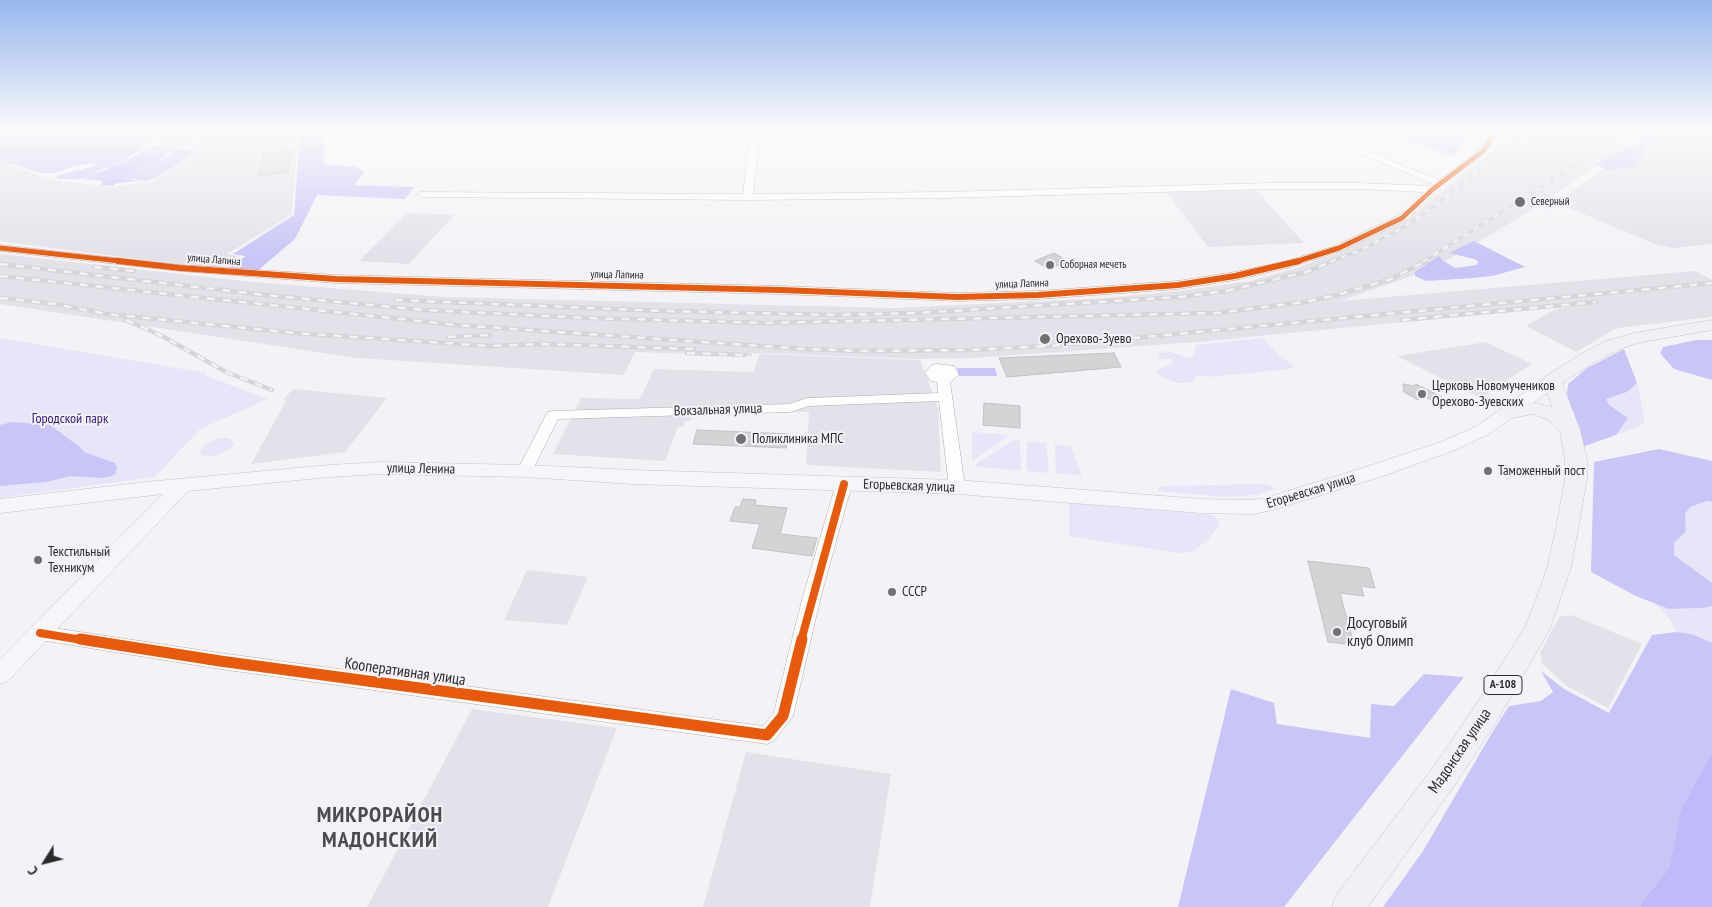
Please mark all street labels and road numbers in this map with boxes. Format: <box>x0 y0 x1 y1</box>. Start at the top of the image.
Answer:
street label: улица Лапина <box>187 251 241 269</box>
street label: улица Лапина <box>590 268 644 282</box>
street label: улица Лапина <box>995 276 1049 292</box>
street label: Вокзальная улица <box>674 400 762 420</box>
street label: улица Ленина <box>387 460 455 478</box>
street label: Егорьевская улица <box>1265 470 1357 512</box>
street label: Егорьевская улица <box>863 476 955 496</box>
street label: Кооперативная улица <box>343 654 467 690</box>
road number: А-108 <box>1484 676 1522 694</box>
street label: Мадонская улица <box>1425 705 1495 797</box>

